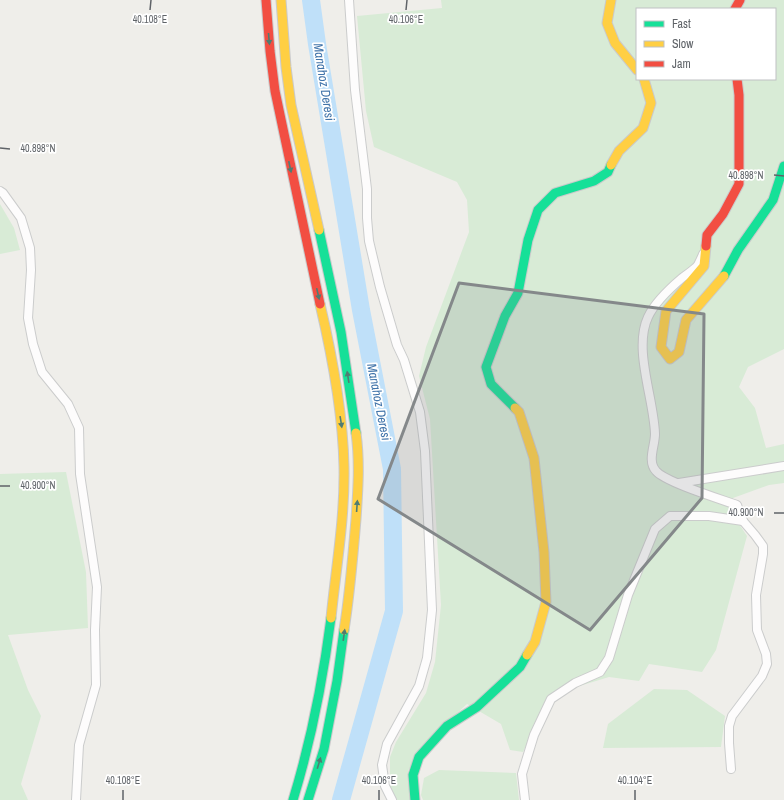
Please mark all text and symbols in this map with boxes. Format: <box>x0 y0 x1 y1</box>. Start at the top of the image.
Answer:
legend <box>636 8 776 80</box>
text: 40.108°E <box>133 13 167 26</box>
text: 40.106°E <box>389 13 423 26</box>
text: Fast <box>672 16 691 32</box>
one-way arrow <box>265 33 272 45</box>
text: Slow <box>672 36 694 52</box>
water label: Manahoz Deresi <box>309 42 339 122</box>
text: Jam <box>672 56 691 72</box>
text: 40.898°N <box>21 142 56 155</box>
one-way arrow <box>287 161 293 173</box>
text: 40.898°N <box>729 169 764 182</box>
one-way arrow <box>315 288 321 300</box>
water label: Manahoz Deresi <box>363 362 395 442</box>
one-way arrow <box>345 371 351 383</box>
one-way arrow <box>338 416 344 428</box>
text: 40.900°N <box>21 479 56 492</box>
one-way arrow <box>353 500 360 512</box>
text: 40.900°N <box>729 506 764 519</box>
one-way arrow <box>341 629 347 641</box>
one-way arrow <box>316 756 322 768</box>
text: 40.108°E <box>106 774 140 787</box>
text: 40.106°E <box>362 774 396 787</box>
text: 40.104°E <box>618 774 652 787</box>

